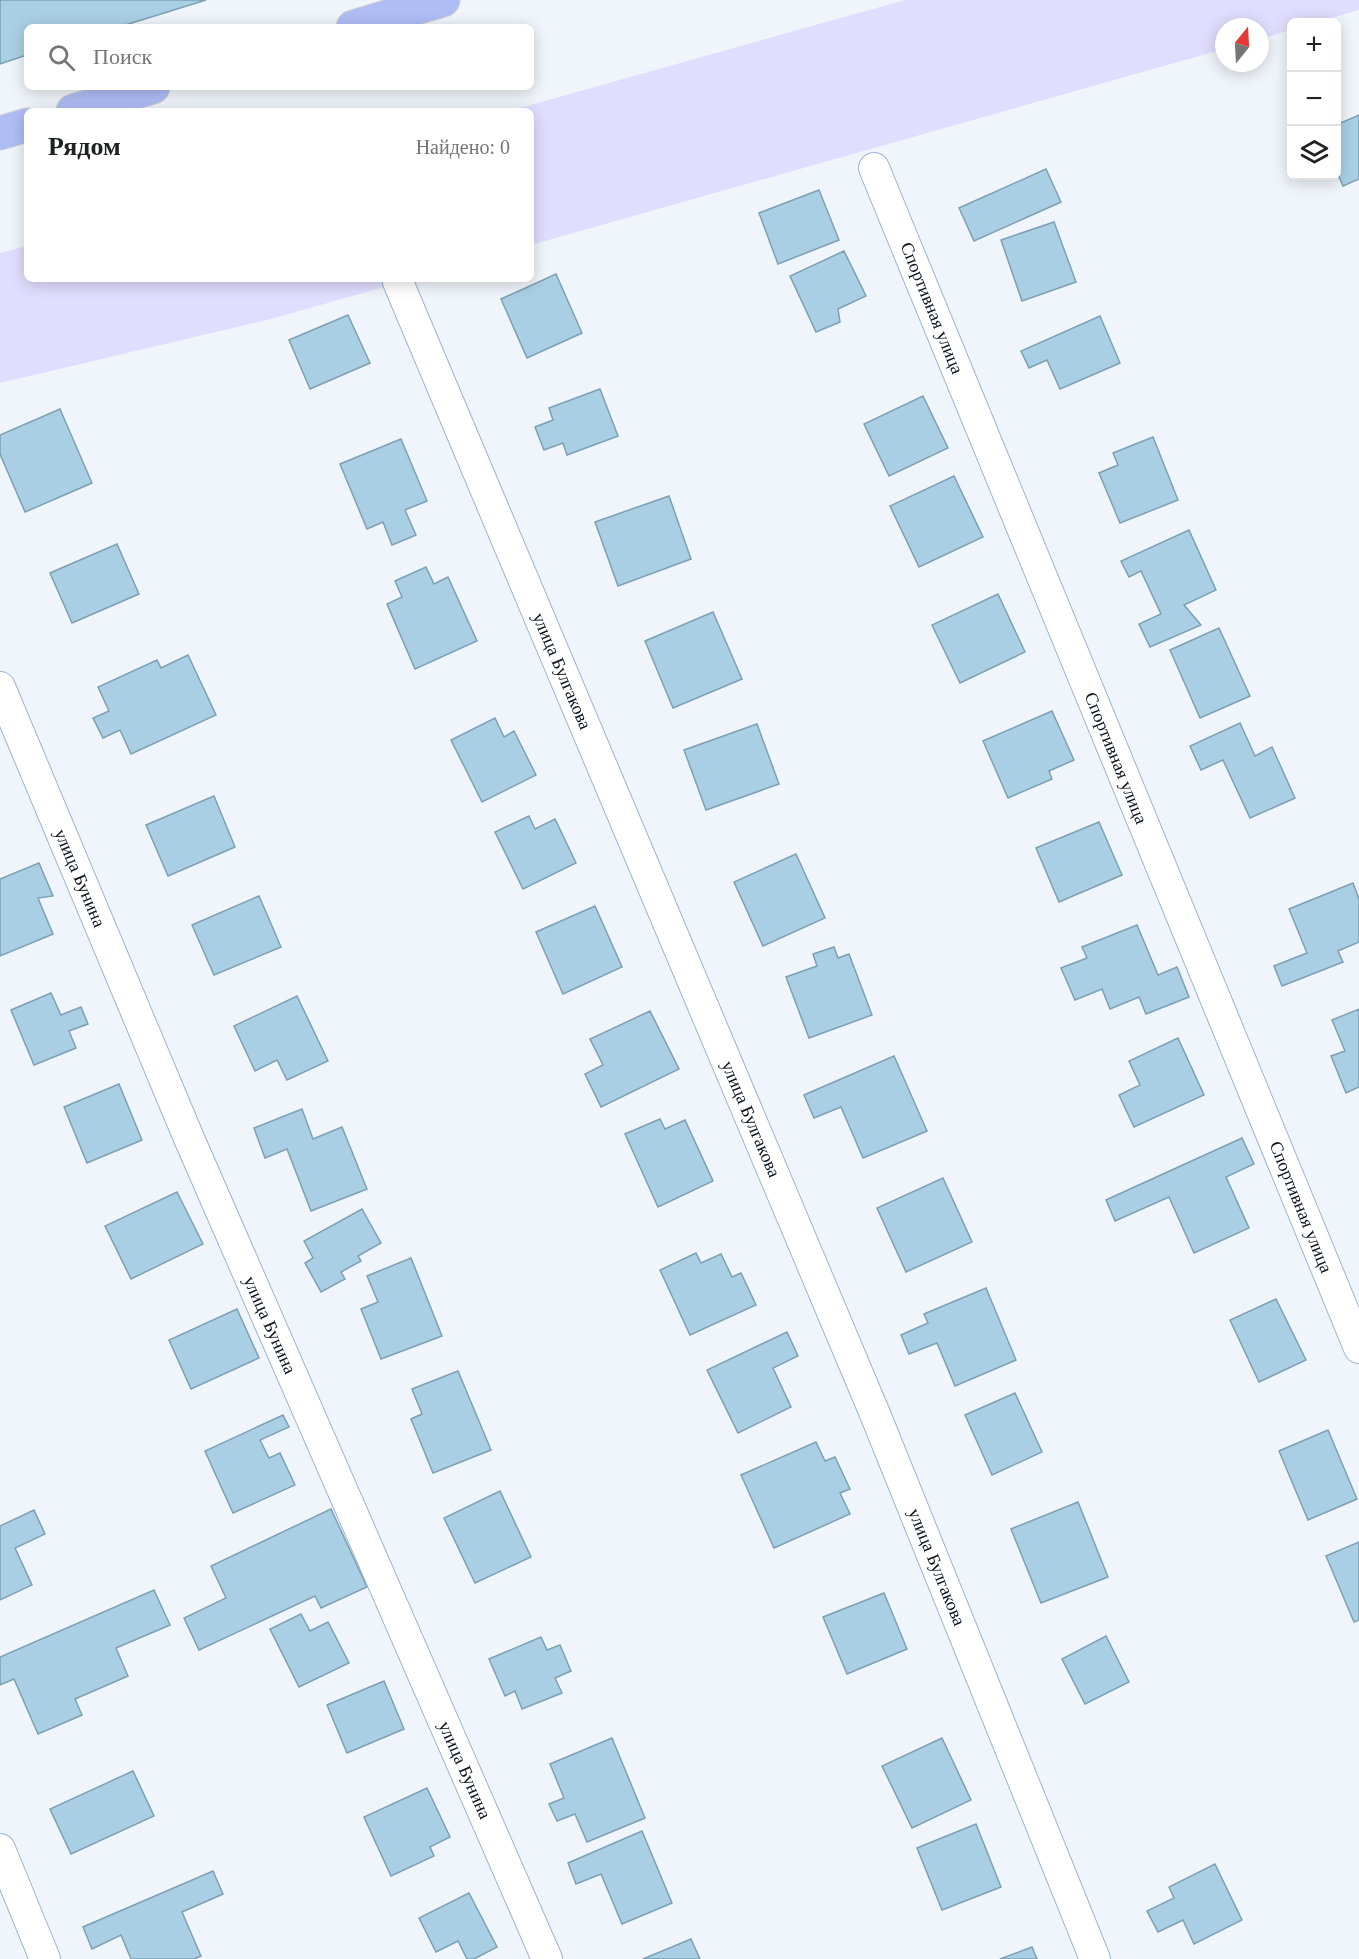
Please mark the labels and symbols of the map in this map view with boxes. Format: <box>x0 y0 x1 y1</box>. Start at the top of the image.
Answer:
north arrow <box>1215 18 1269 72</box>
street label: Спортивная улица <box>896 239 968 377</box>
street label: улица Булгакова <box>528 610 596 732</box>
street label: Спортивная улица <box>1080 689 1152 827</box>
street label: улица Бунина <box>50 826 110 930</box>
street label: улица Булгакова <box>717 1058 785 1180</box>
street label: Спортивная улица <box>1265 1138 1337 1276</box>
street label: улица Бунина <box>240 1273 300 1377</box>
street label: улица Булгакова <box>904 1506 970 1628</box>
street label: улица Бунина <box>435 1718 495 1822</box>

